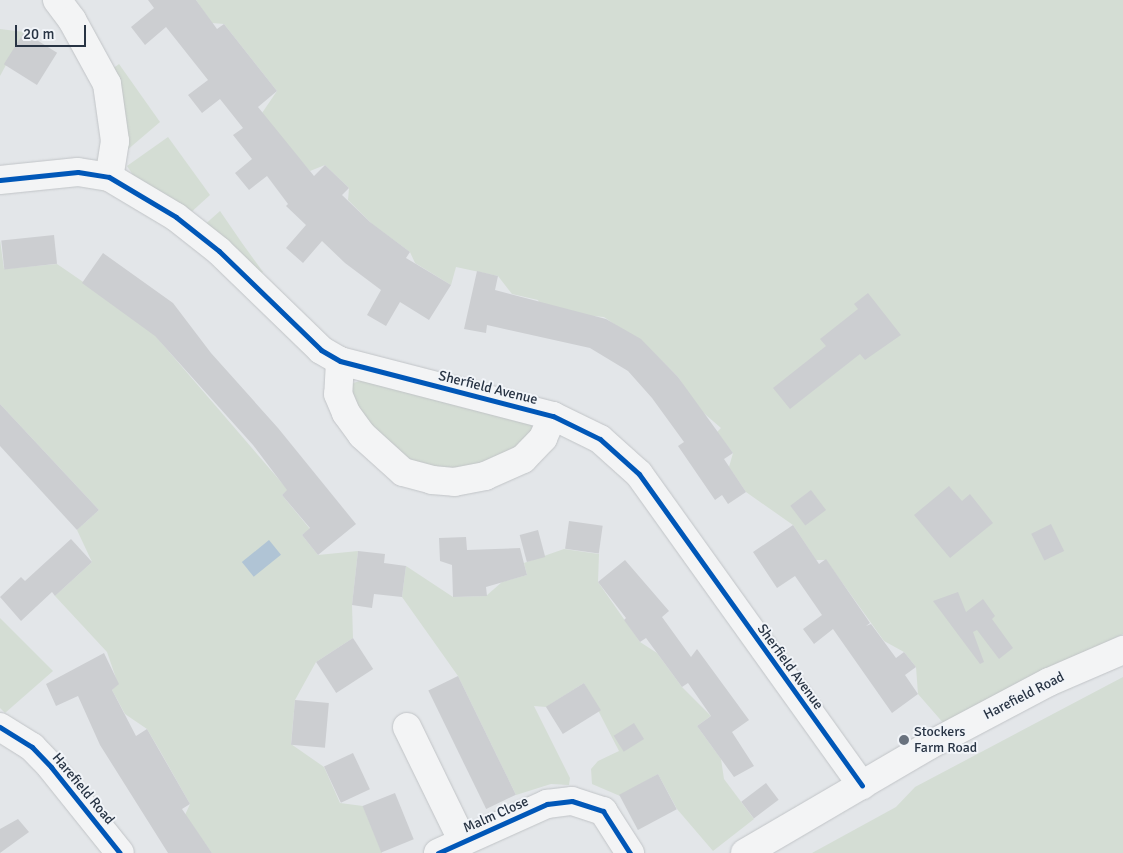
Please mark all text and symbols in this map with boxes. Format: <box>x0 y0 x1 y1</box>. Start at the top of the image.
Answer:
scale bar <box>18 15 89 47</box>
text: 20 m <box>23 25 54 43</box>
street label: Sherfield Avenue <box>437 368 539 408</box>
street label: Sherfield Avenue <box>753 621 827 713</box>
street label: Harefield Road <box>981 669 1067 723</box>
place label: Stockers Farm Road <box>914 724 977 756</box>
marker: Stockers Farm Road <box>898 734 910 746</box>
street label: Harefield Road <box>48 750 118 828</box>
street label: Malm Close <box>461 793 531 837</box>

